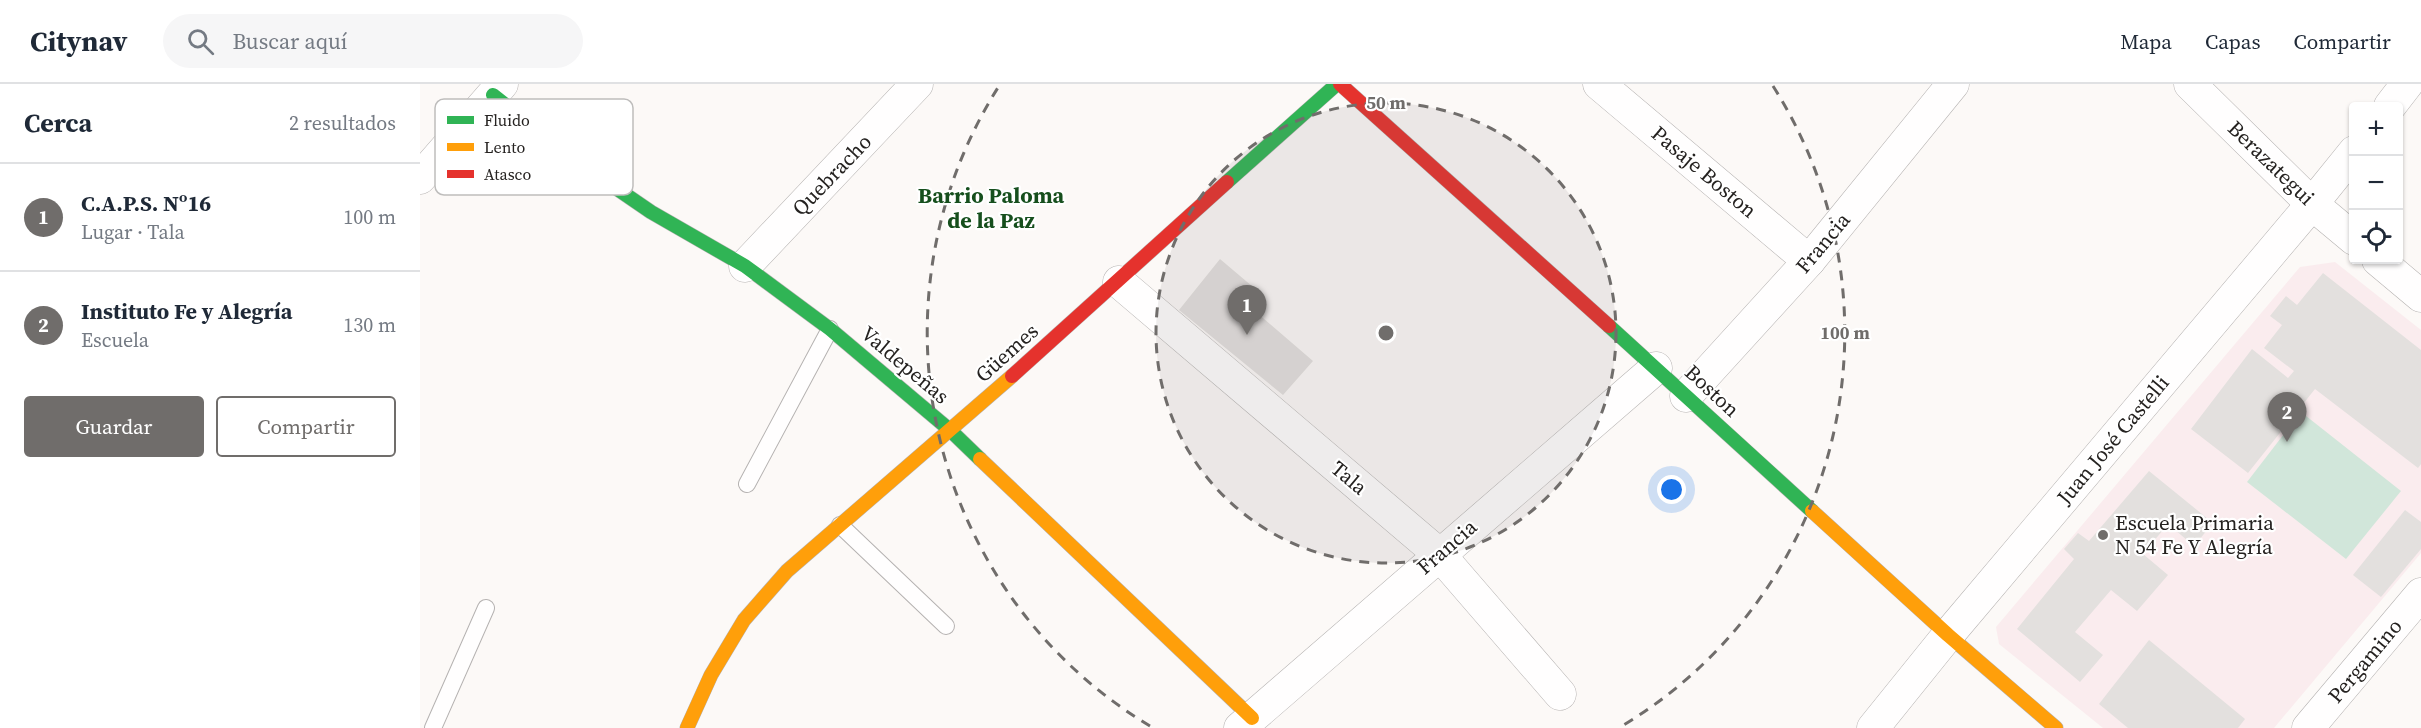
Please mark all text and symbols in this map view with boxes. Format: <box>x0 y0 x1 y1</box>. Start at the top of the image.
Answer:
search box <box>163 14 583 68</box>
text: Citynav <box>30 22 127 60</box>
icon: search <box>184 25 217 58</box>
text: Buscar aquí <box>232 26 347 56</box>
text: Mapa <box>2120 27 2172 56</box>
text: Capas <box>2205 27 2261 56</box>
text: Compartir <box>2294 27 2391 56</box>
text: 50 m <box>1366 90 1406 115</box>
legend <box>435 99 633 195</box>
map controls <box>2349 102 2403 264</box>
button: + <box>2349 102 2403 156</box>
text: Cerca <box>24 105 92 141</box>
text: 2 resultados <box>289 109 396 137</box>
text: Fluido <box>484 109 530 131</box>
street label: Berazategui <box>2222 114 2321 211</box>
street label: Pasaje Boston <box>1646 119 1763 224</box>
street label: Quebracho <box>785 128 878 222</box>
text: Lento <box>484 136 526 158</box>
button: − <box>2349 156 2403 210</box>
text: Atasco <box>484 163 531 185</box>
district label: Barrio Paloma de la Paz <box>918 180 1065 235</box>
text: C.A.P.S. Nº16 <box>81 188 211 218</box>
text: 1 <box>38 203 49 231</box>
text: 100 m <box>343 203 396 231</box>
street label: Francia <box>1789 206 1857 279</box>
button: locate <box>2349 210 2403 264</box>
text: Lugar · Tala <box>81 218 185 246</box>
pin: 1 <box>1228 286 1266 335</box>
text: Instituto Fe y Alegría <box>81 296 292 326</box>
text: 2 <box>38 311 49 339</box>
text: 130 m <box>343 311 396 339</box>
street label: Güemes <box>969 316 1045 389</box>
street label: Valdepeñas <box>855 319 956 410</box>
text: 100 m <box>1820 320 1870 345</box>
centre of rings <box>1376 323 1396 343</box>
text: Escuela <box>81 326 149 354</box>
street label: Boston <box>1679 358 1746 424</box>
street label: Juan José Castelli <box>2049 369 2175 511</box>
pin: 2 <box>2268 392 2306 442</box>
button: Guardar <box>24 396 204 457</box>
button: Compartir <box>216 396 396 457</box>
street label: Tala <box>1325 454 1374 502</box>
your location <box>1657 475 1686 504</box>
place label: Escuela Primaria N 54 Fe Y Alegría <box>2115 508 2274 561</box>
street label: Francia <box>1410 512 1483 581</box>
marker: Escuela Primaria N 54 Fe Y Alegría <box>2096 528 2110 542</box>
street label: Pergamino <box>2321 612 2408 709</box>

